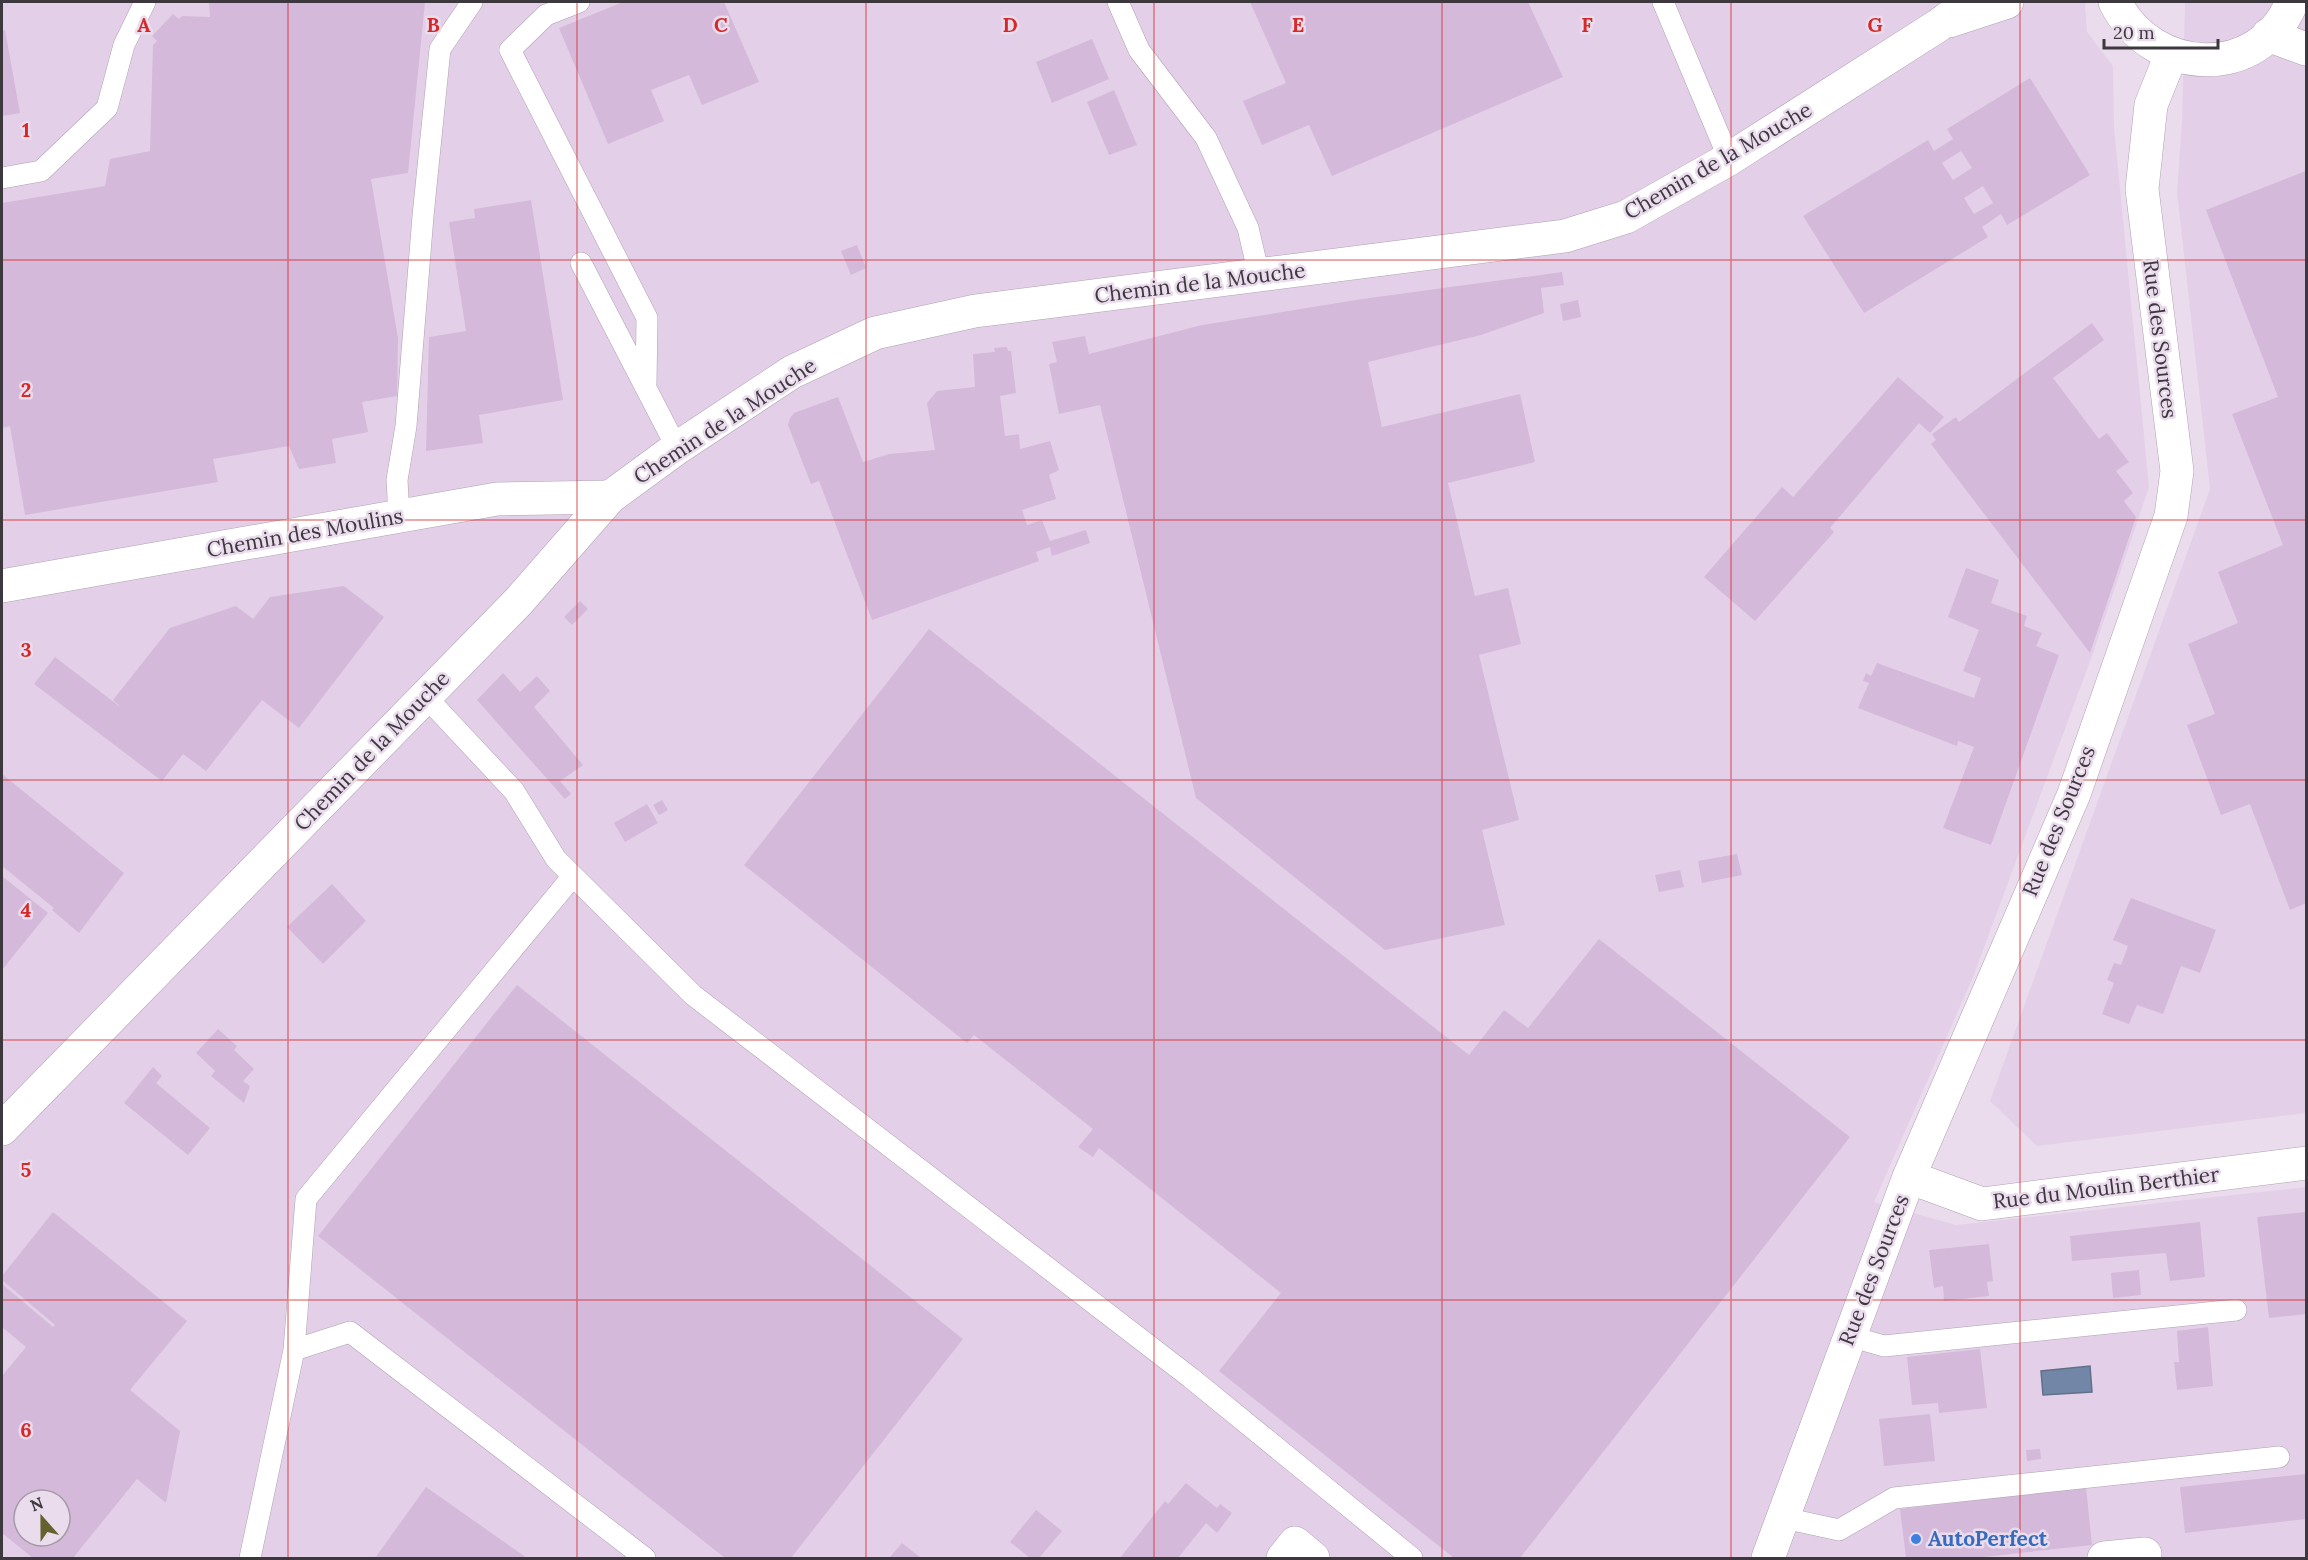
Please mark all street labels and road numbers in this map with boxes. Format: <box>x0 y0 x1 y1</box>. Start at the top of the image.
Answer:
street label: Chemin de la Mouche <box>1619 96 1816 225</box>
street label: Chemin de la Mouche <box>1093 256 1307 309</box>
street label: Rue des Sources <box>2137 258 2184 420</box>
street label: Chemin de la Mouche <box>628 351 821 490</box>
street label: Chemin des Moulins <box>205 502 405 563</box>
street label: Chemin de la Mouche <box>288 665 455 836</box>
street label: Rue des Sources <box>2016 742 2101 900</box>
street label: Rue du Moulin Berthier <box>1991 1160 2221 1215</box>
street label: Rue des Sources <box>1832 1190 1915 1349</box>

